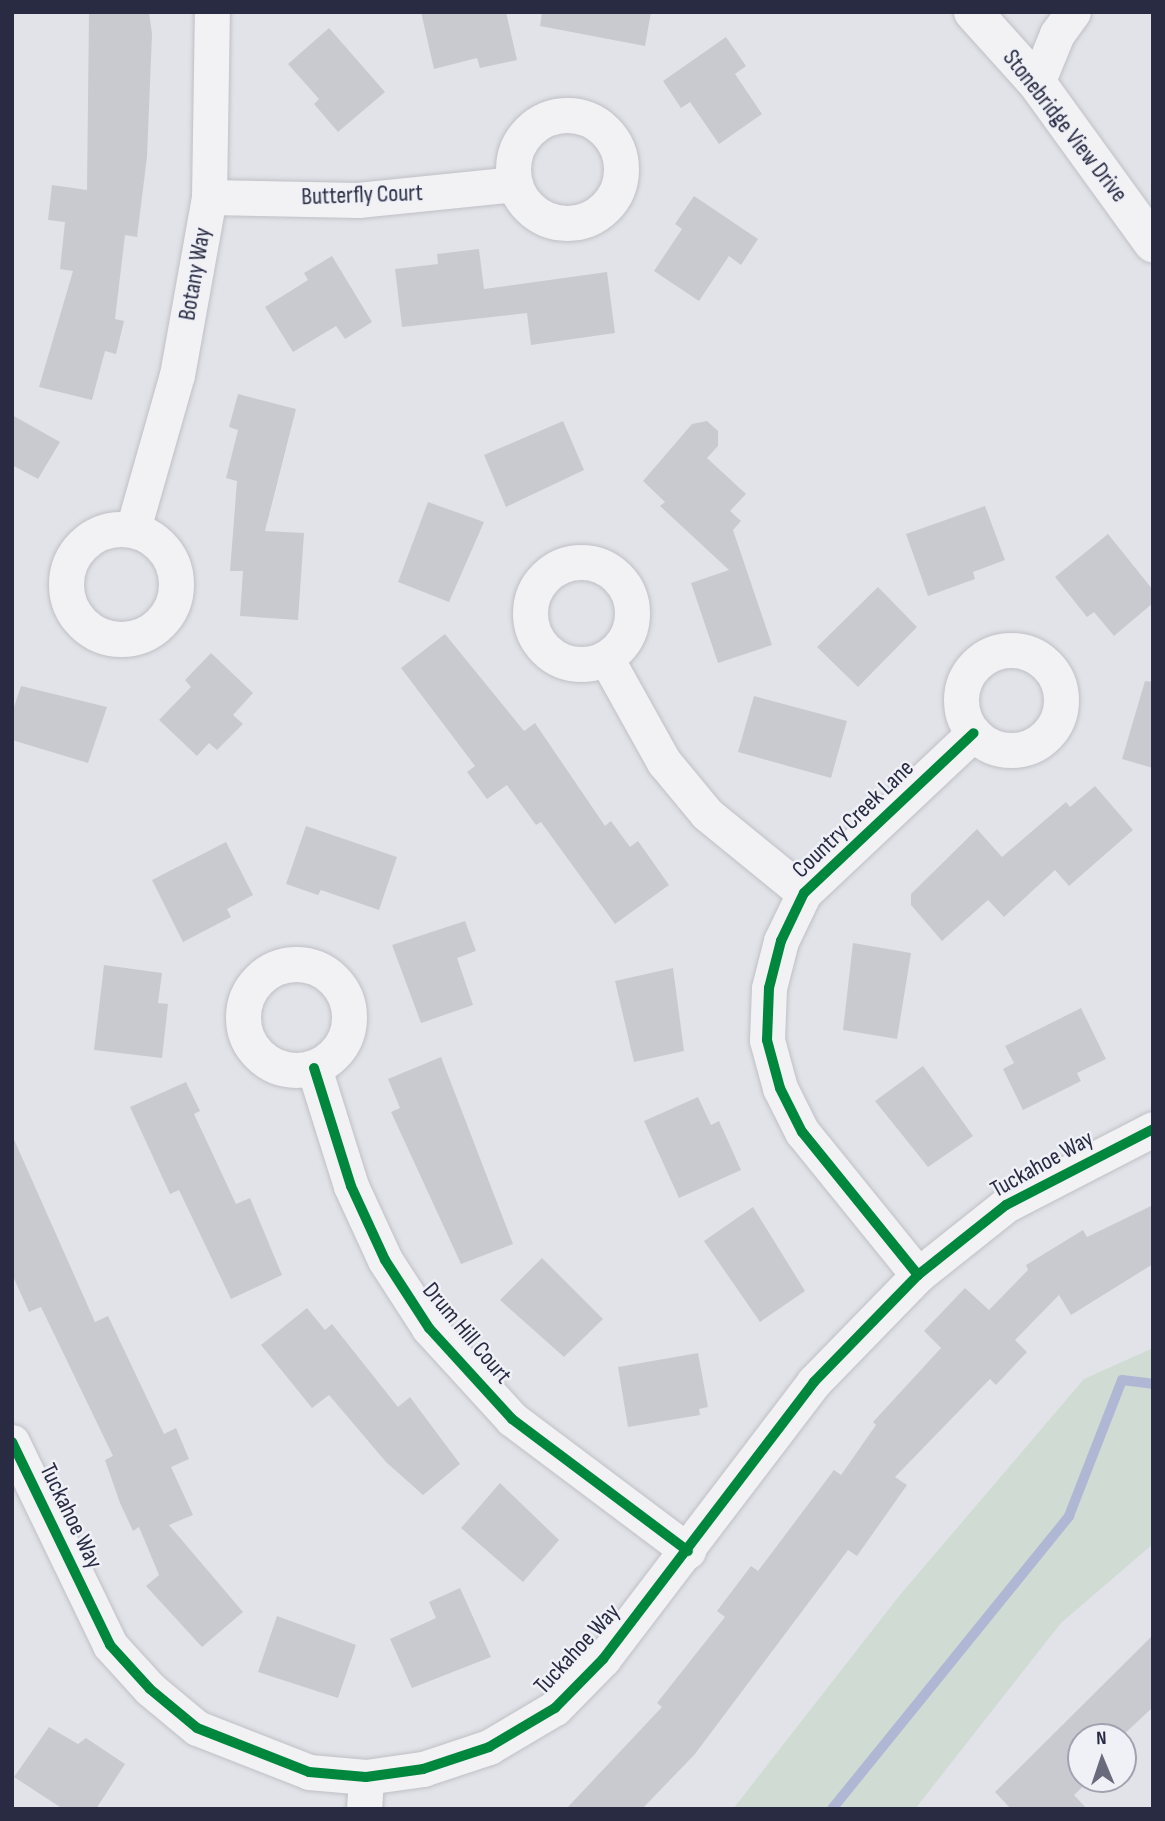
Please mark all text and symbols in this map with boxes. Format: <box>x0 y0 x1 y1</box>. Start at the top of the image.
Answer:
street label: Stonebridge View Drive <box>997 44 1133 208</box>
street label: Butterfly Court <box>301 178 423 212</box>
street label: Botany Way <box>173 225 217 323</box>
street label: Country Creek Lane <box>786 754 920 884</box>
street label: Tuckahoe Way <box>986 1124 1098 1204</box>
street label: Drum Hill Court <box>416 1277 518 1389</box>
street label: Tuckahoe Way <box>33 1459 109 1573</box>
street label: Tuckahoe Way <box>528 1598 626 1700</box>
north arrow <box>1067 1723 1137 1793</box>
text: N <box>1096 1727 1107 1750</box>

